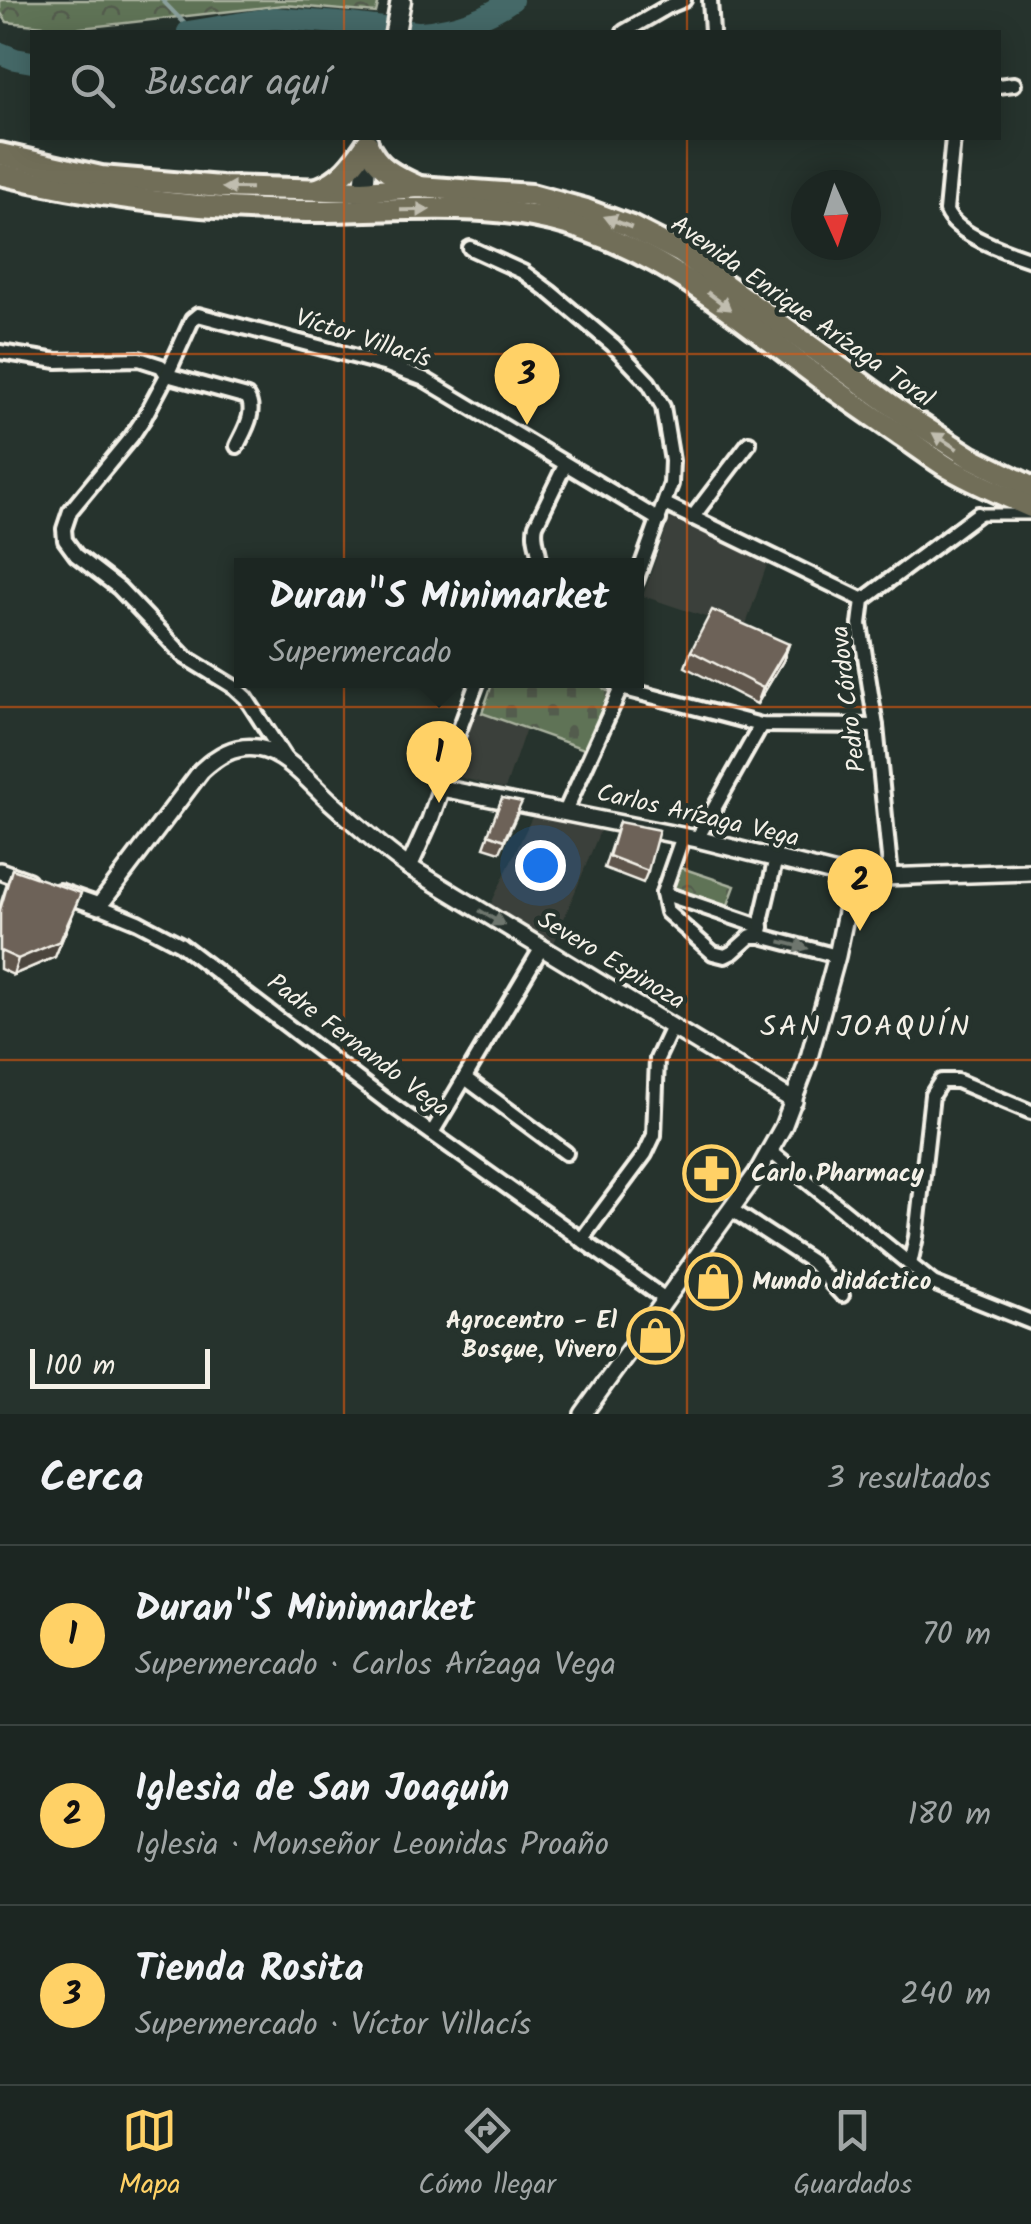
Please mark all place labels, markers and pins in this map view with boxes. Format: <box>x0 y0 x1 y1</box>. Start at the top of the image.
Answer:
pin: 3 <box>494 342 560 425</box>
pin: 1 <box>406 720 472 803</box>
pin: 2 <box>828 848 892 931</box>
pharmacy icon: Carlo Pharmacy <box>682 1144 742 1204</box>
place label: Carlo Pharmacy <box>751 1154 924 1194</box>
shop icon: Mundo didáctico <box>683 1252 743 1312</box>
place label: Mundo didáctico <box>752 1262 931 1302</box>
place label: Agrocentro - El Bosque, Vivero <box>446 1301 617 1370</box>
shop icon: Agrocentro - El Bosque, Vivero <box>626 1305 686 1365</box>

